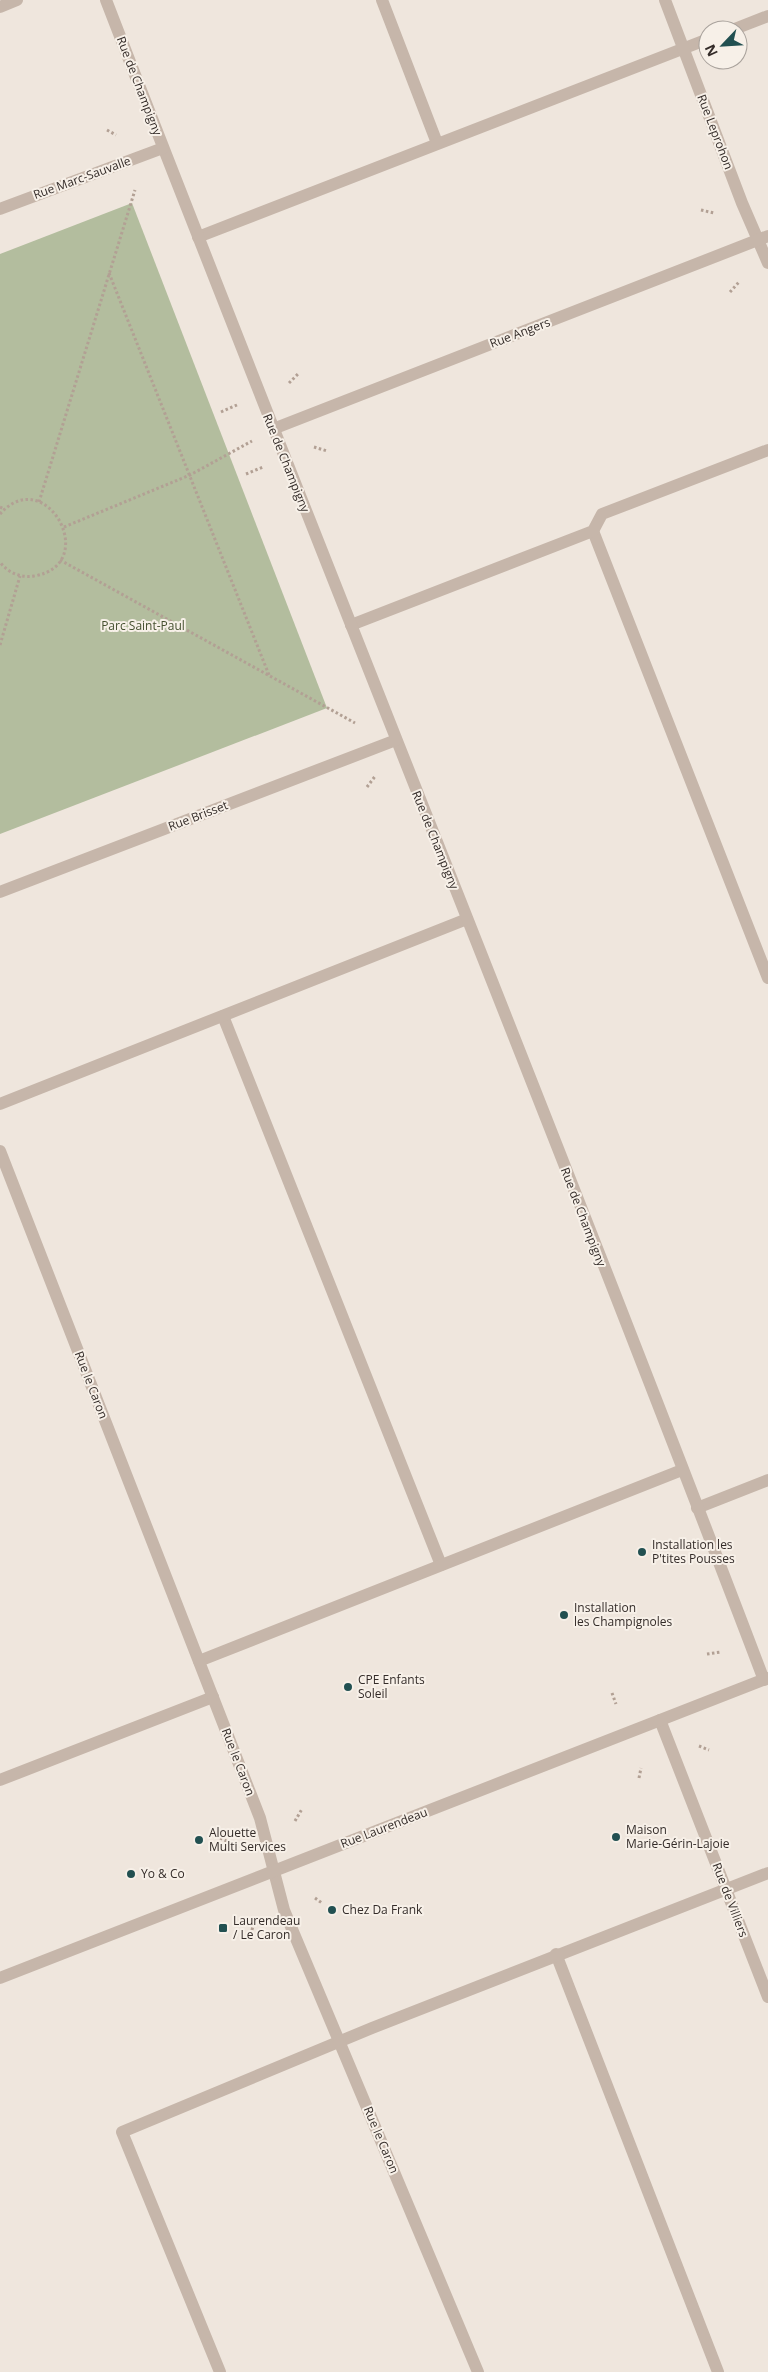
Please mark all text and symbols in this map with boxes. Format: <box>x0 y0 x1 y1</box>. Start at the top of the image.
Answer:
north arrow <box>698 20 748 70</box>
street label: Rue de Champigny <box>113 34 167 139</box>
text: N <box>700 42 722 60</box>
street label: Rue Leprohon <box>693 92 738 172</box>
street label: Rue Marc-Sauvalle <box>31 152 133 203</box>
street label: Rue Angers <box>487 313 553 352</box>
street label: Rue de Champigny <box>259 411 314 515</box>
park label: Parc Saint-Paul <box>101 617 185 634</box>
street label: Rue de Champigny <box>408 788 463 892</box>
street label: Rue Brisset <box>165 796 230 835</box>
street label: Rue de Champigny <box>557 1165 611 1270</box>
street label: Rue le Caron <box>71 1349 112 1421</box>
place label: Installation les P'tites Pousses <box>652 1536 735 1567</box>
marker: Installation les P'tites Pousses <box>636 1546 648 1558</box>
place label: Installation les Champignoles <box>574 1599 673 1630</box>
marker: Installation les Champignoles <box>558 1609 570 1621</box>
place label: CPE Enfants Soleil <box>358 1671 425 1702</box>
marker: CPE Enfants Soleil <box>342 1681 354 1693</box>
street label: Rue le Caron <box>218 1726 259 1798</box>
street label: Rue Laurendeau <box>338 1803 430 1852</box>
place label: Maison Marie-Gérin-Lajoie <box>626 1821 730 1852</box>
place label: Alouette Multi Services <box>209 1824 286 1855</box>
marker: Maison Marie-Gérin-Lajoie <box>610 1831 622 1843</box>
marker: Alouette Multi Services <box>193 1834 205 1846</box>
street label: Rue de Villiers <box>708 1860 753 1940</box>
place label: Yo & Co <box>141 1865 185 1882</box>
marker: Yo & Co <box>125 1868 137 1880</box>
place label: Chez Da Frank <box>342 1901 423 1918</box>
marker: Chez Da Frank <box>326 1904 338 1916</box>
place label: Laurendeau / Le Caron <box>233 1912 300 1943</box>
marker: Laurendeau / Le Caron <box>217 1922 229 1934</box>
street label: Rue le Caron <box>360 2104 403 2176</box>

